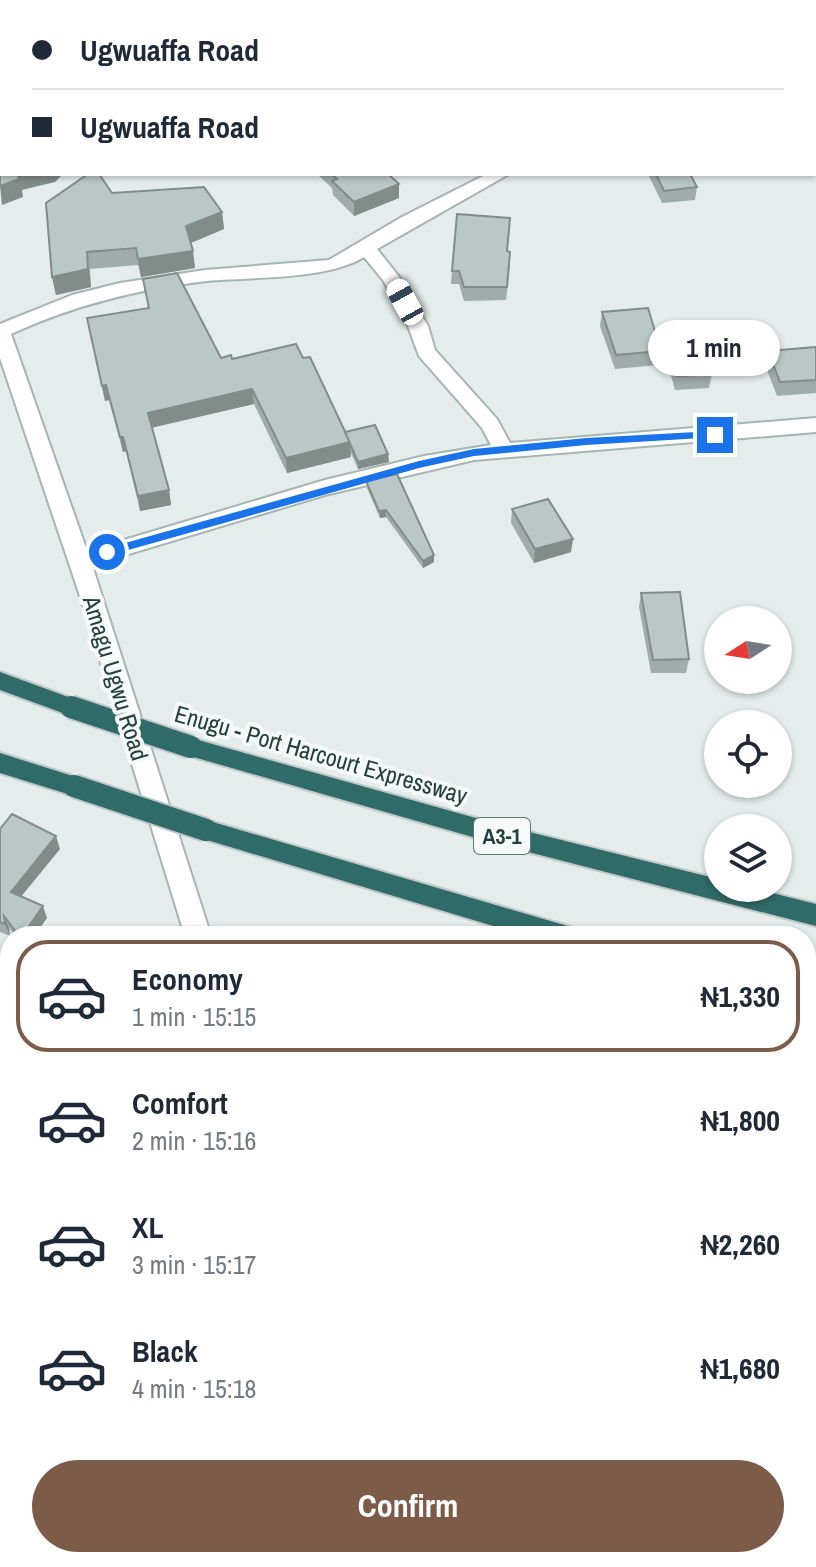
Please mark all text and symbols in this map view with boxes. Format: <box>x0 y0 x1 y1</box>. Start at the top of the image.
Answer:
text: Ugwuaffa Road <box>80 30 259 70</box>
text: Ugwuaffa Road <box>80 107 259 147</box>
car <box>383 275 427 329</box>
callout: 1 min <box>649 319 781 375</box>
text: 1 min <box>686 330 742 365</box>
route end <box>697 417 733 453</box>
route start <box>89 534 125 570</box>
street label: Amagu Ugwu Road <box>75 591 156 764</box>
north arrow <box>704 606 792 694</box>
map controls <box>704 606 792 902</box>
street label: Enugu - Port Harcourt Expressway <box>171 697 471 811</box>
button: locate <box>704 710 792 798</box>
button: layers <box>704 814 792 902</box>
road number: A3-1 <box>474 818 530 854</box>
text: Economy <box>132 959 243 999</box>
icon: car <box>36 960 108 1032</box>
text: ₦1,330 <box>701 976 780 1016</box>
text: 1 min · 15:15 <box>132 999 256 1034</box>
text: Comfort <box>132 1083 228 1123</box>
icon: car <box>36 1084 108 1156</box>
text: ₦1,800 <box>701 1100 780 1140</box>
text: 2 min · 15:16 <box>132 1123 256 1158</box>
text: XL <box>132 1207 163 1247</box>
icon: car <box>36 1208 108 1280</box>
text: ₦2,260 <box>701 1224 780 1264</box>
text: 3 min · 15:17 <box>132 1247 256 1282</box>
text: Black <box>132 1331 198 1371</box>
icon: car <box>36 1332 108 1404</box>
text: ₦1,680 <box>701 1348 780 1388</box>
text: 4 min · 15:18 <box>132 1371 256 1406</box>
button: Confirm <box>32 1460 784 1552</box>

